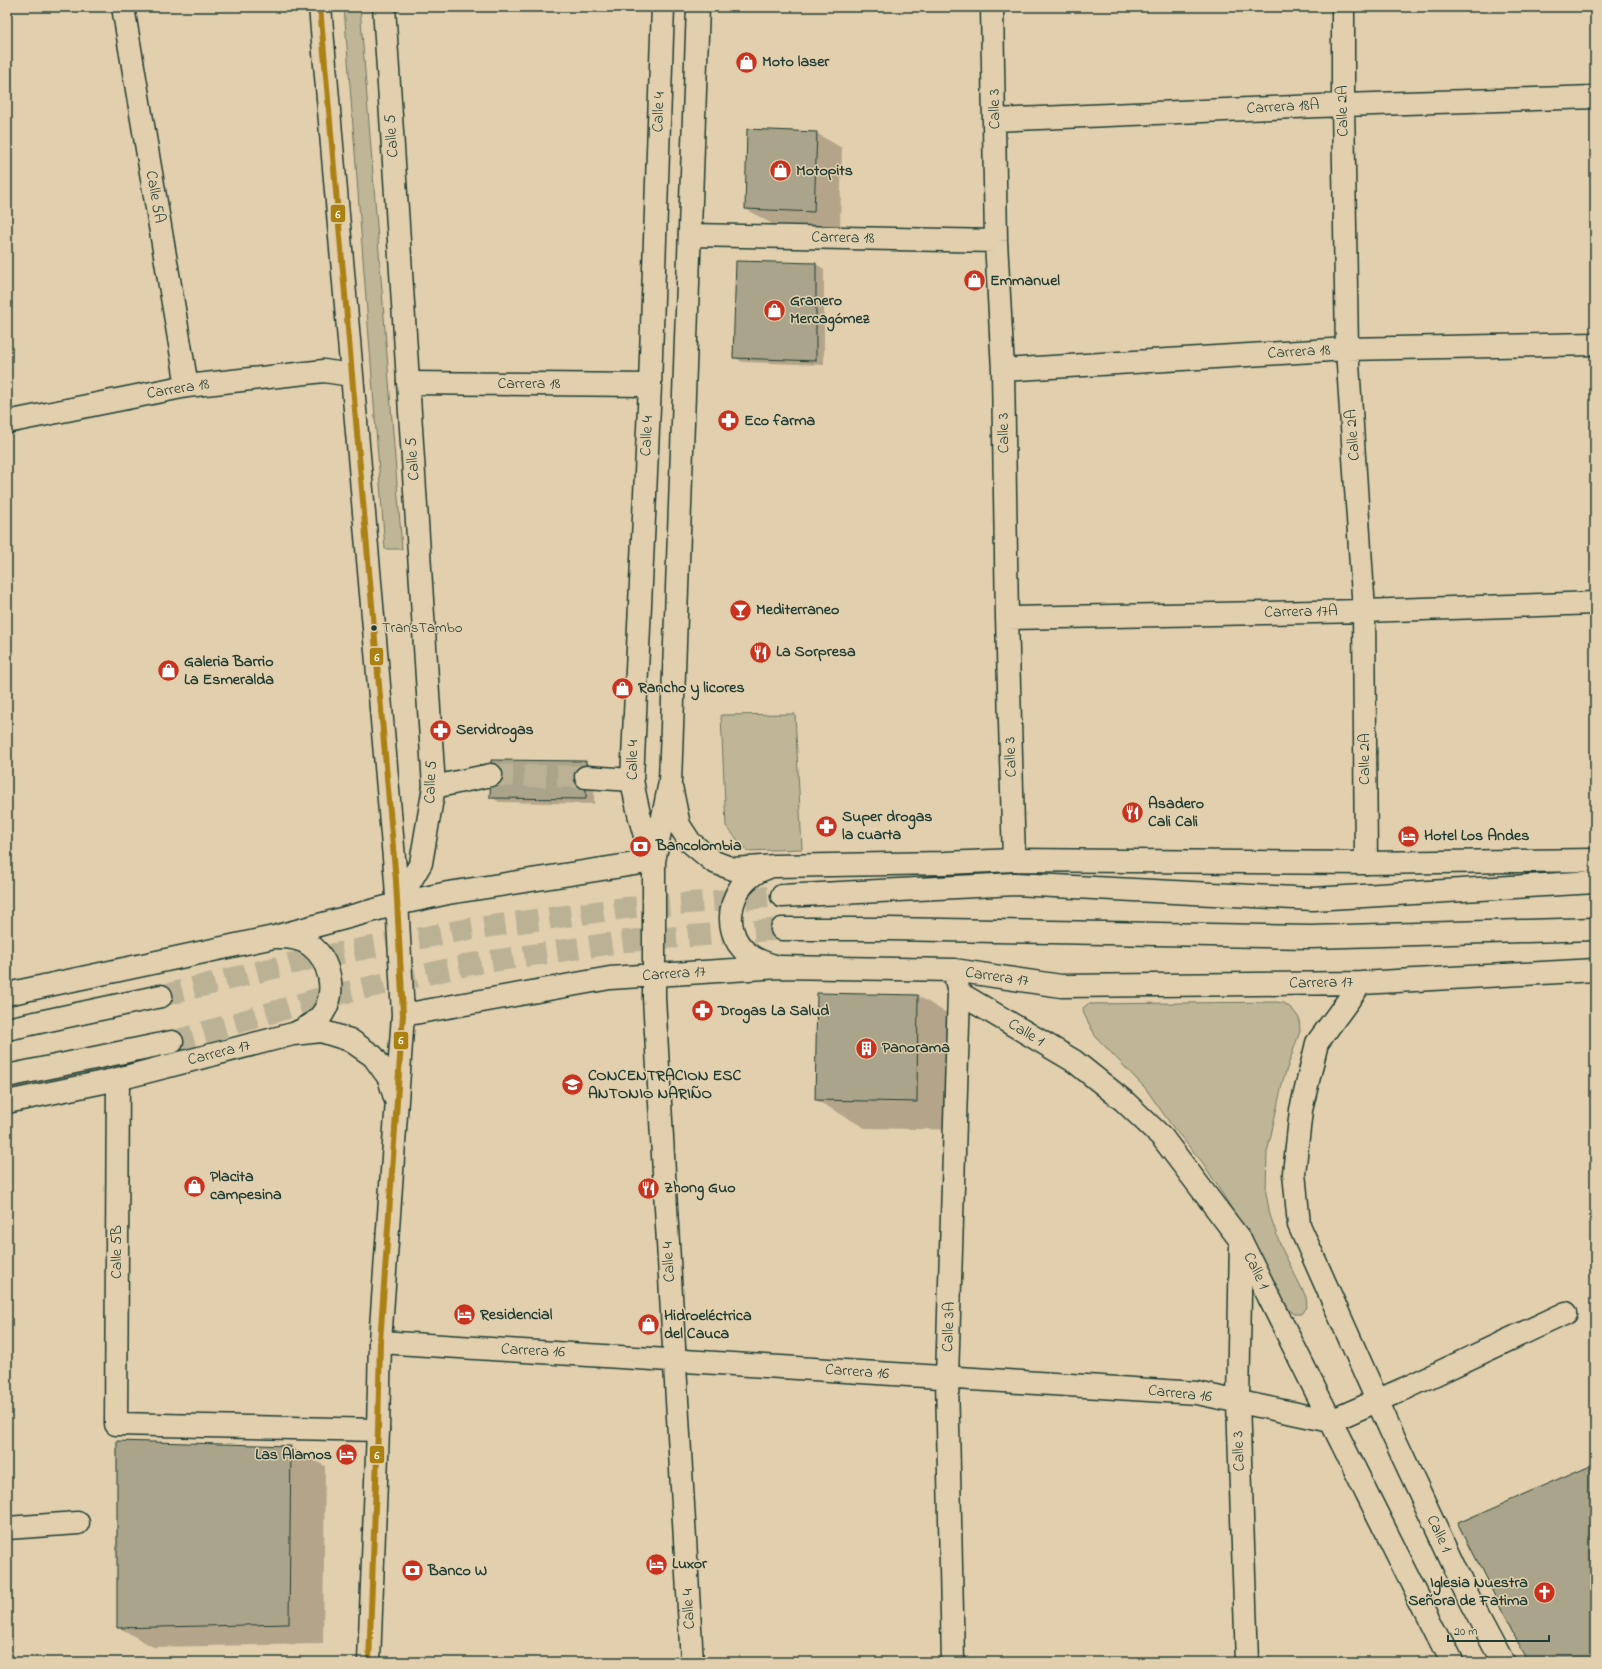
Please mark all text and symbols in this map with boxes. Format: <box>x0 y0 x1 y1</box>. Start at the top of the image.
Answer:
shop icon: Moto laser <box>734 49 760 75</box>
place label: Moto laser <box>762 50 830 74</box>
street label: Calle 2A <box>1331 85 1355 137</box>
street label: Calle 3 <box>983 89 1007 129</box>
street label: Calle 4 <box>646 91 672 133</box>
street label: Carrera 18A <box>1246 93 1320 121</box>
street label: Calle 5 <box>379 114 405 158</box>
shop icon: Motopits <box>768 158 794 184</box>
place label: Motopits <box>796 159 853 183</box>
street label: Calle 5A <box>139 169 171 225</box>
line badge: 6 <box>330 204 346 223</box>
text: 6 <box>335 207 341 223</box>
street label: Carrera 18 <box>811 225 875 251</box>
shop icon: Emmanuel <box>962 268 988 294</box>
place label: Emmanuel <box>990 269 1060 293</box>
place label: Granero Mercagómez <box>790 289 871 332</box>
shop icon: Granero Mercagómez <box>762 297 788 323</box>
street label: Carrera 18 <box>1267 338 1331 366</box>
street label: Carrera 18 <box>145 372 211 406</box>
street label: Carrera 18 <box>497 372 561 396</box>
pharmacy icon: Eco farma <box>715 408 741 434</box>
street label: Calle 2A <box>1339 408 1367 462</box>
place label: Eco farma <box>744 409 816 433</box>
street label: Calle 3 <box>992 413 1016 453</box>
street label: Calle 4 <box>634 415 660 457</box>
street label: Calle 5 <box>400 437 426 481</box>
bar icon: Mediterraneo <box>728 597 754 623</box>
place label: Mediterraneo <box>756 598 839 622</box>
street label: Carrera 17A <box>1264 599 1338 625</box>
place label: TransTambo <box>382 617 463 639</box>
marker: TransTambo <box>369 623 379 633</box>
restaurant icon: La Sorpresa <box>747 639 773 665</box>
place label: La Sorpresa <box>776 640 856 664</box>
line badge: 6 <box>369 647 384 666</box>
place label: Galeria Barrio La Esmeralda <box>184 650 274 692</box>
text: 6 <box>374 650 380 666</box>
shop icon: Galeria Barrio La Esmeralda <box>156 658 182 684</box>
shop icon: Rancho y licores <box>610 675 636 701</box>
place label: Rancho y licores <box>637 676 745 701</box>
pharmacy icon: Servidrogas <box>427 717 453 743</box>
place label: Servidrogas <box>456 718 534 743</box>
street label: Calle 2A <box>1353 733 1377 785</box>
street label: Calle 3 <box>998 736 1024 778</box>
street label: Calle 4 <box>621 739 645 780</box>
street label: Calle 5 <box>418 760 444 804</box>
place label: Asadero Cali Cali <box>1148 792 1204 834</box>
restaurant icon: Asadero Cali Cali <box>1119 800 1145 826</box>
place label: Super drogas la cuarta <box>842 805 932 847</box>
pharmacy icon: Super drogas la cuarta <box>814 813 840 839</box>
hotel icon: Hotel Los Andes <box>1395 823 1421 849</box>
place label: Hotel Los Andes <box>1424 824 1529 848</box>
bank icon: Bancolombia <box>627 833 653 859</box>
place label: Bancolombia <box>655 834 742 858</box>
street label: Carrera 17 <box>641 960 707 988</box>
street label: Carrera 17 <box>964 961 1031 993</box>
street label: Carrera 17 <box>1289 970 1354 996</box>
pharmacy icon: Drogas La Salud <box>689 998 715 1024</box>
place label: Drogas La Salud <box>717 999 829 1024</box>
street label: Calle 1 <box>1003 1013 1049 1053</box>
line badge: 6 <box>393 1031 409 1050</box>
text: 6 <box>398 1033 404 1049</box>
street label: Carrera 17 <box>185 1034 253 1072</box>
building icon: Panorama <box>854 1035 880 1061</box>
place label: Panorama <box>882 1036 950 1060</box>
place label: CONCENTRACION ESC ANTONIO NARIÑO <box>588 1064 742 1106</box>
school or university icon: CONCENTRACION ESC ANTONIO NARIÑO <box>560 1072 586 1098</box>
place label: Placita campesina <box>210 1165 282 1207</box>
shop icon: Placita campesina <box>182 1173 208 1199</box>
restaurant icon: Zhong Guo <box>635 1175 661 1201</box>
place label: Zhong Guo <box>664 1176 736 1201</box>
street label: Calle 5B <box>105 1225 129 1279</box>
street label: Calle 4 <box>656 1241 682 1283</box>
street label: Calle 1 <box>1237 1248 1275 1294</box>
street label: Calle 3A <box>936 1301 962 1353</box>
hotel icon: Residencial <box>452 1302 478 1328</box>
place label: Residencial <box>479 1303 553 1327</box>
place label: Hidroeléctrica del Cauca <box>664 1304 752 1346</box>
shop icon: Hidroeléctrica del Cauca <box>636 1312 662 1338</box>
street label: Carrera 16 <box>500 1337 566 1365</box>
street label: Carrera 16 <box>824 1358 890 1386</box>
street label: Carrera 16 <box>1147 1379 1213 1409</box>
street label: Calle 3 <box>1226 1430 1252 1472</box>
hotel icon: Las Alamos <box>334 1442 360 1468</box>
place label: Las Alamos <box>255 1443 332 1467</box>
line badge: 6 <box>369 1445 385 1464</box>
text: 6 <box>374 1448 380 1464</box>
street label: Calle 1 <box>1420 1511 1458 1557</box>
hotel icon: Luxor <box>643 1551 669 1577</box>
place label: Luxor <box>672 1552 708 1576</box>
bank icon: Banco W <box>400 1558 426 1584</box>
place label: Banco W <box>427 1559 487 1583</box>
place label: Iglesia Nuestra Señora de Fatima <box>1408 1571 1528 1613</box>
church icon: Iglesia Nuestra Señora de Fatima <box>1531 1579 1557 1605</box>
street label: Calle 4 <box>676 1588 702 1630</box>
scale bar <box>1448 1617 1549 1643</box>
text: 20 m <box>1454 1623 1477 1641</box>

